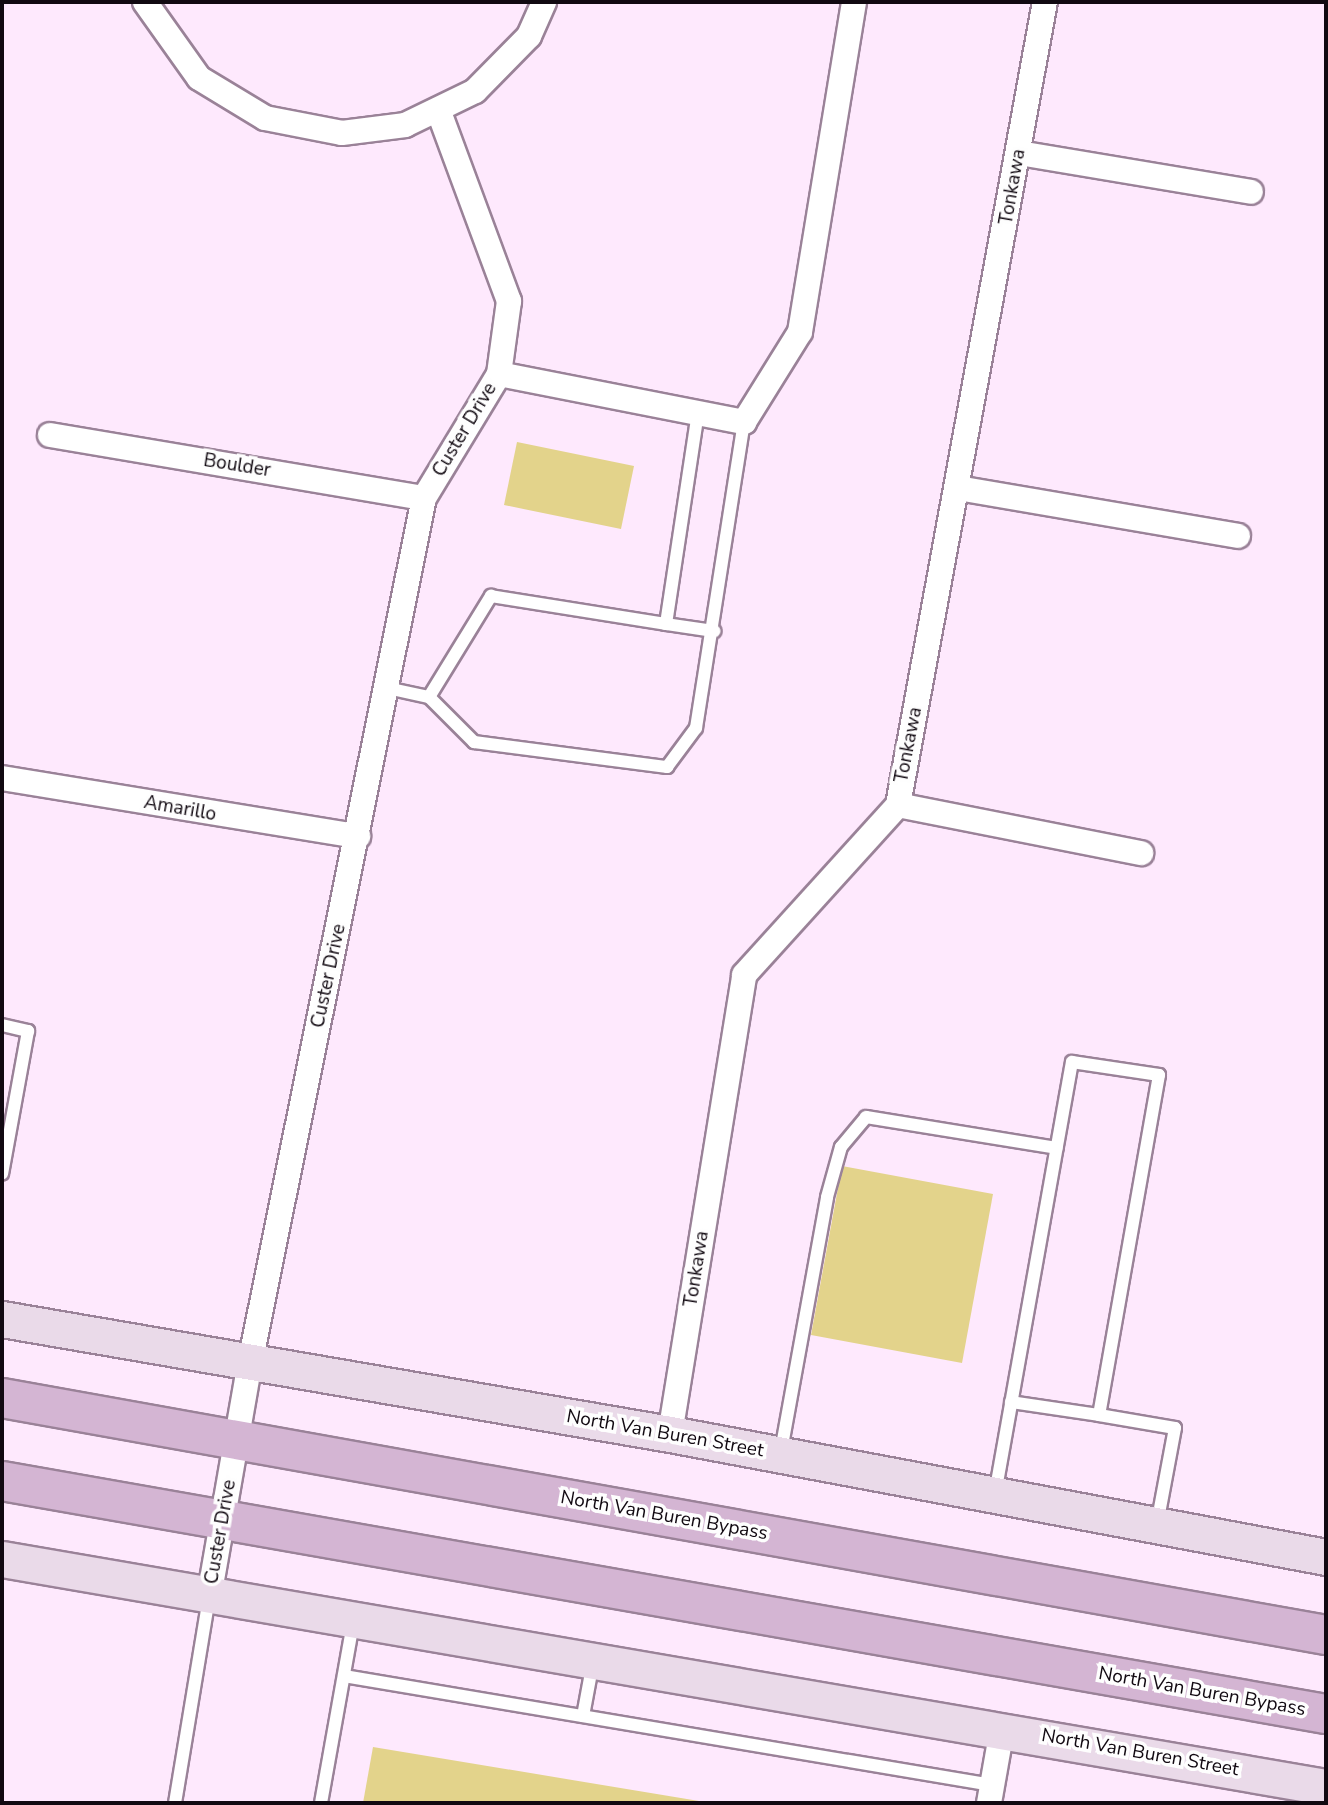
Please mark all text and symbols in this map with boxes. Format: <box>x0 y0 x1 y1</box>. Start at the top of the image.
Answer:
street label: Tonkawa <box>995 147 1031 227</box>
street label: Custer Drive <box>428 379 502 481</box>
street label: Boulder <box>202 449 272 483</box>
street label: Tonkawa <box>891 705 927 785</box>
street label: Amarillo <box>142 791 218 827</box>
street label: Custer Drive <box>307 922 351 1030</box>
street label: Tonkawa <box>680 1229 714 1309</box>
street label: North Van Buren Street <box>565 1405 765 1463</box>
street label: Custer Drive <box>201 1478 241 1586</box>
street label: North Van Buren Bypass <box>559 1487 769 1545</box>
street label: North Van Buren Bypass <box>1097 1663 1307 1721</box>
street label: North Van Buren Street <box>1040 1724 1240 1782</box>

